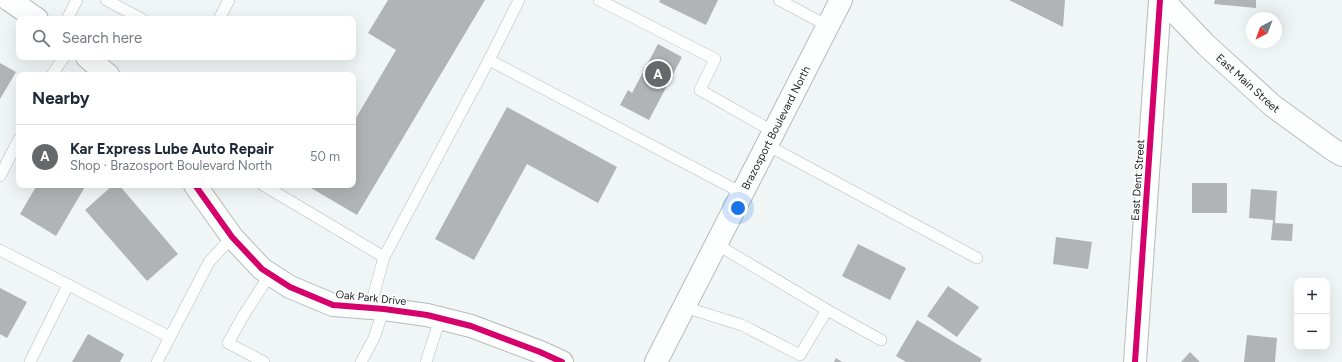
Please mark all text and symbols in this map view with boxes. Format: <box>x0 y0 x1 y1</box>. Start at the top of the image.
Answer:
north arrow <box>1246 12 1282 48</box>
search box <box>16 16 356 60</box>
icon: search <box>30 27 52 49</box>
text: Search here <box>62 29 142 47</box>
street label: East Main Street <box>1214 51 1282 115</box>
pin: A <box>645 59 671 89</box>
street label: Brazosport Boulevard North <box>739 64 813 192</box>
text: Nearby <box>32 88 90 108</box>
street label: East Dent Street <box>1129 139 1147 221</box>
text: Kar Express Lube Auto Repair <box>70 140 274 158</box>
text: A <box>40 149 50 164</box>
text: 50 m <box>310 149 340 164</box>
text: Shop · Brazosport Boulevard North <box>70 158 272 173</box>
your location <box>728 198 748 218</box>
map controls <box>1294 278 1330 350</box>
button: + <box>1294 278 1330 314</box>
street label: Oak Park Drive <box>335 288 407 308</box>
button: − <box>1294 314 1330 350</box>

